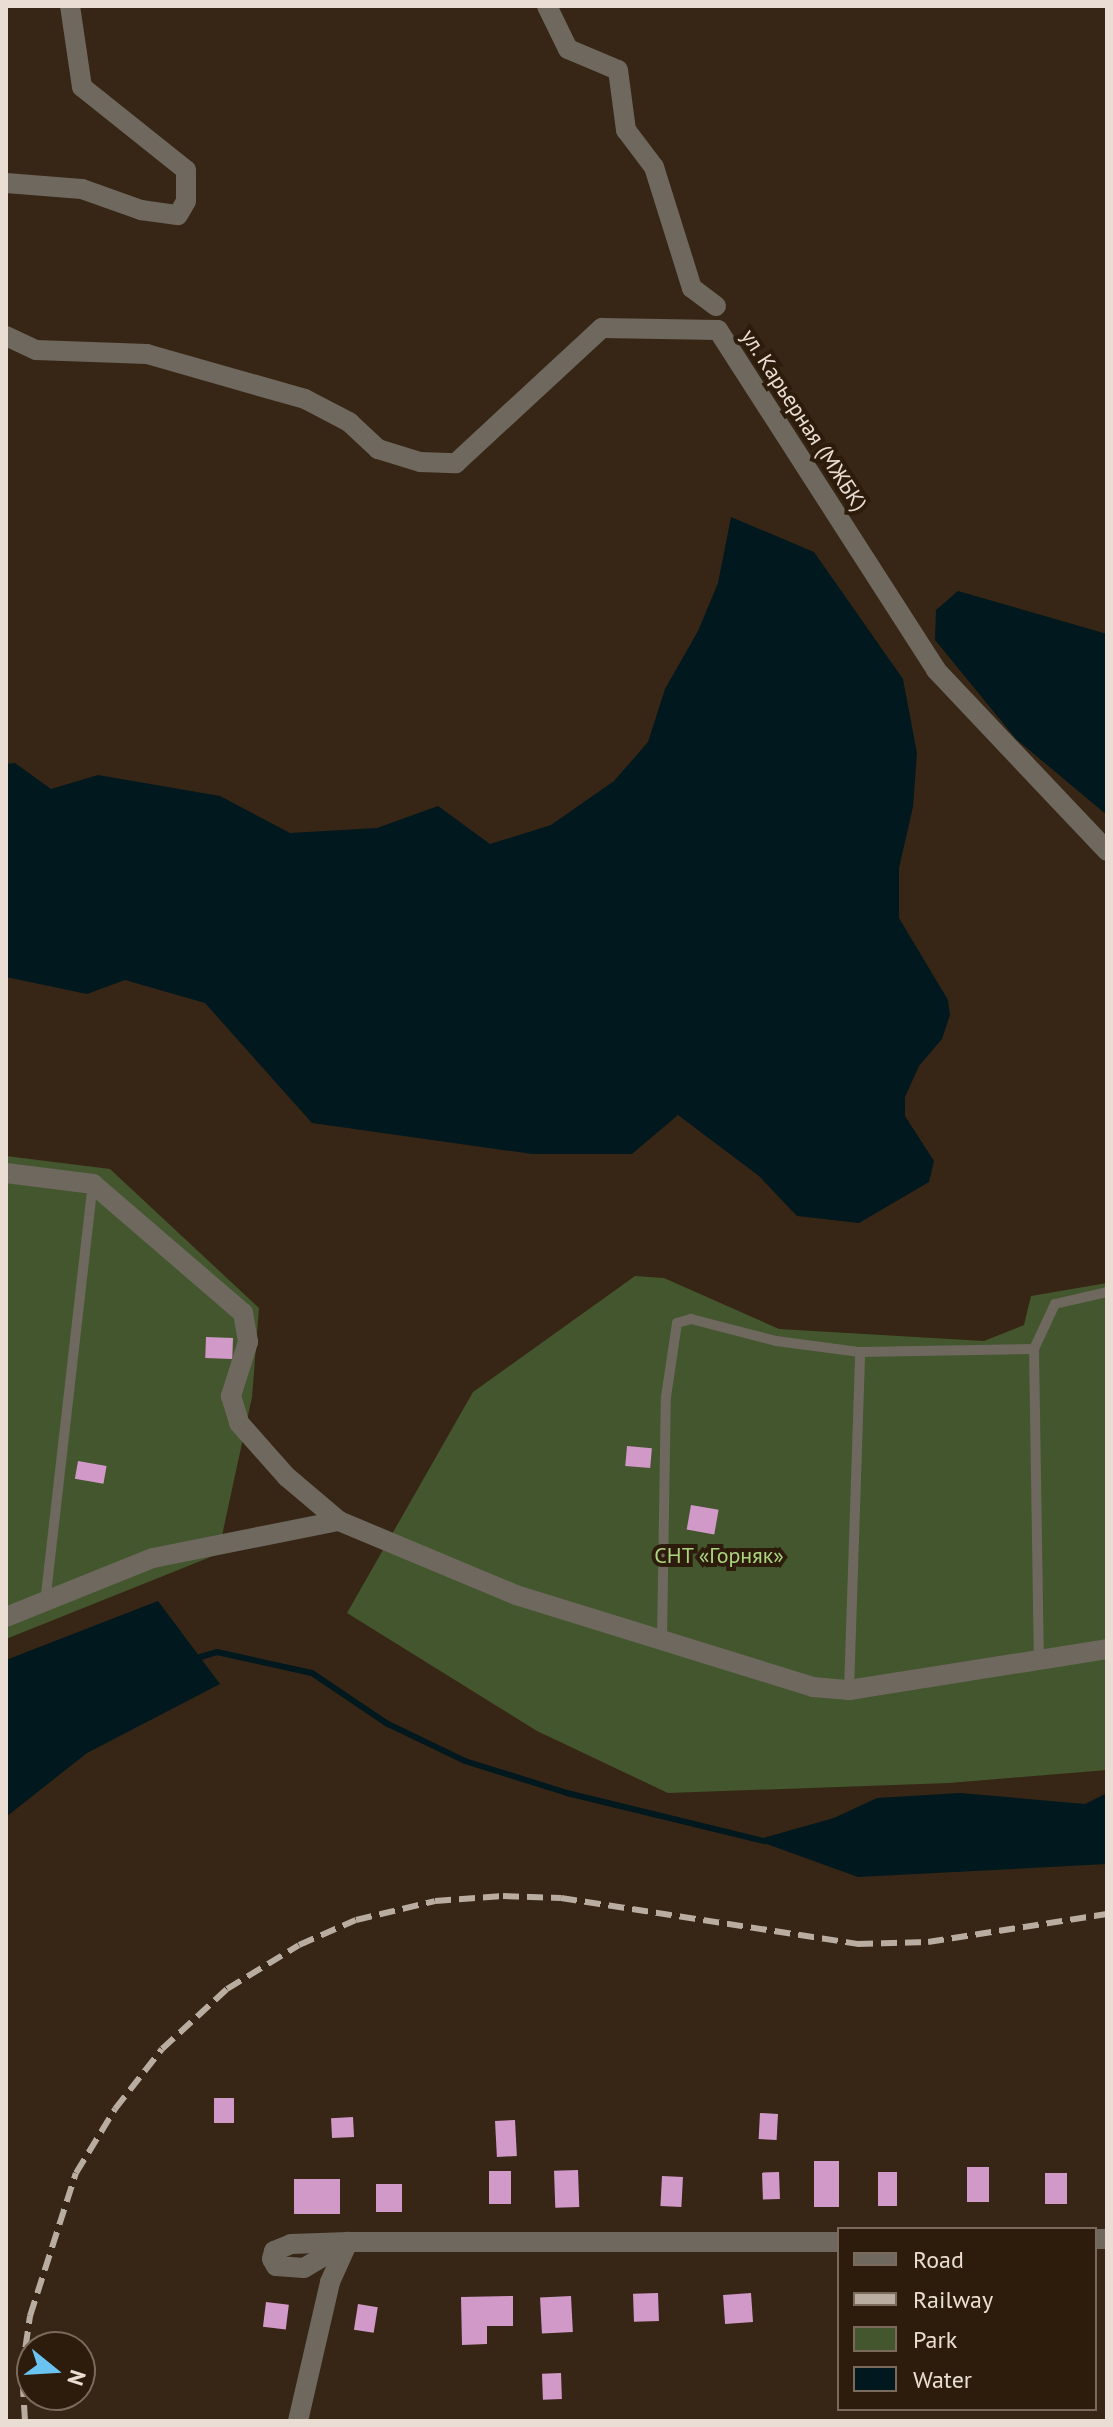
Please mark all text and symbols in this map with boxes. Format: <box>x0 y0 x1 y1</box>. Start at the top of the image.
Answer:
street label: ул. Карьерная (МЖБК) <box>735 324 873 516</box>
park label: СНТ «Горняк» <box>654 1543 784 1569</box>
legend <box>837 2227 1097 2411</box>
text: Road <box>913 2244 964 2275</box>
text: Railway <box>913 2284 993 2315</box>
text: Park <box>913 2324 957 2355</box>
north arrow <box>16 2331 96 2411</box>
text: Water <box>913 2364 972 2395</box>
text: N <box>61 2367 92 2389</box>

